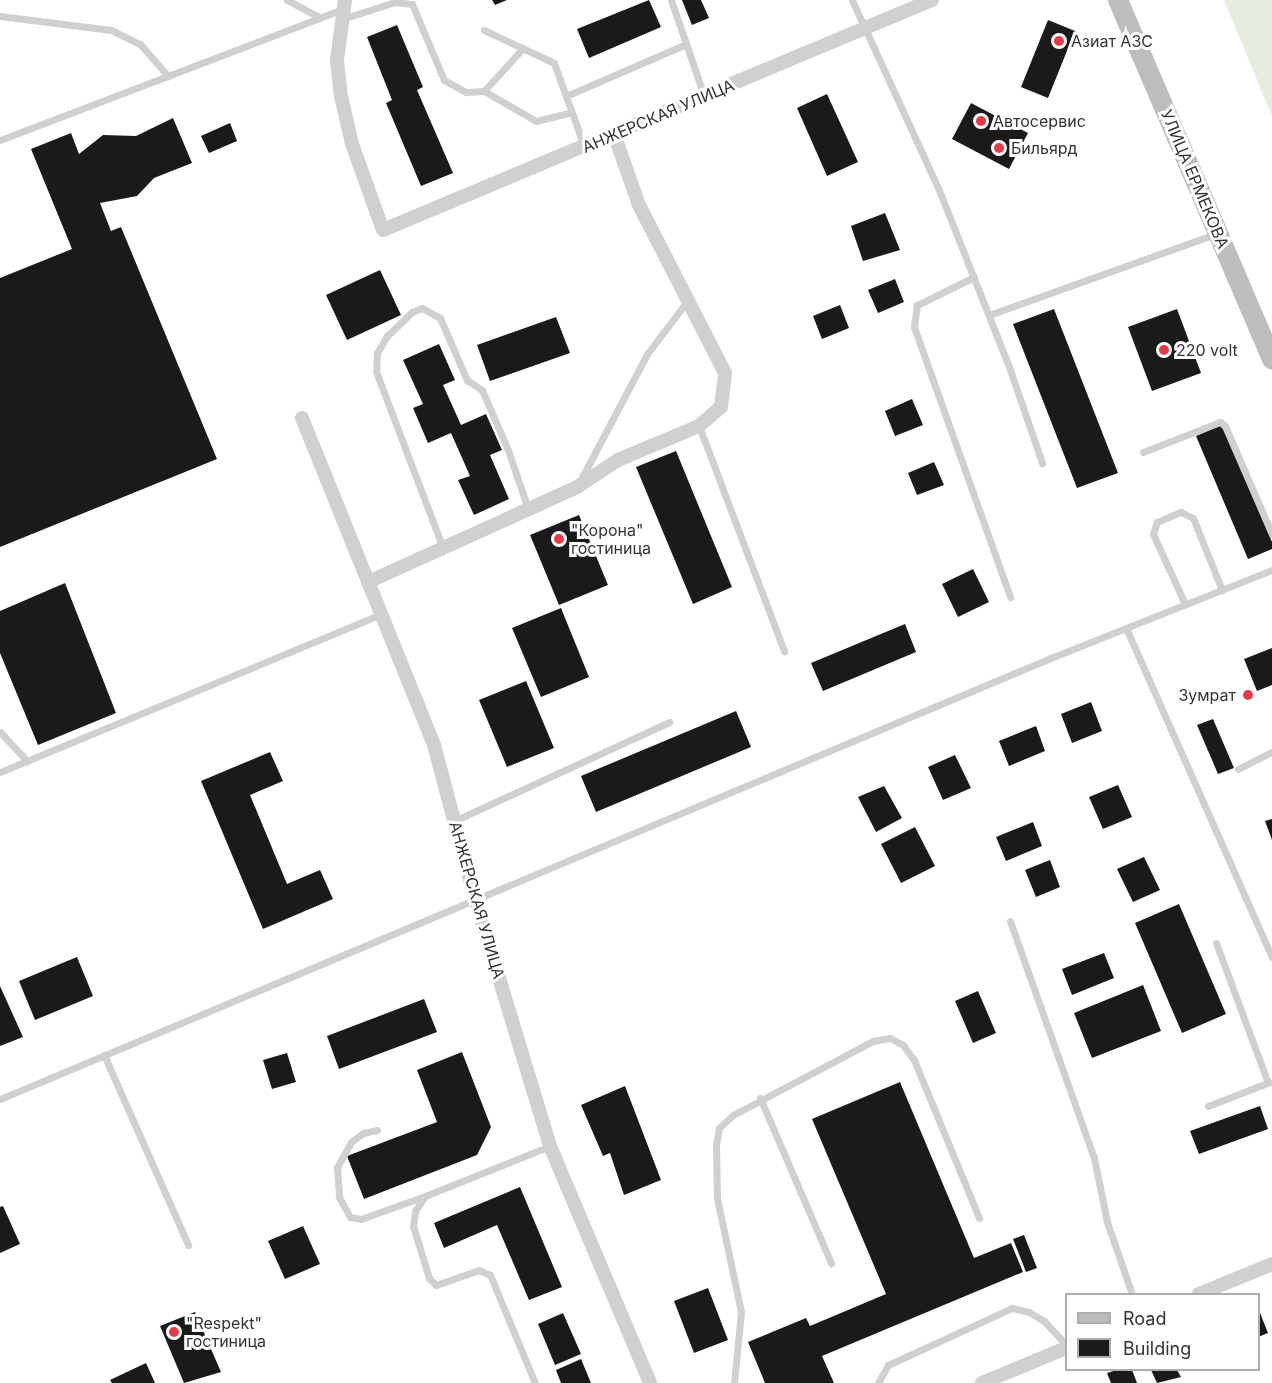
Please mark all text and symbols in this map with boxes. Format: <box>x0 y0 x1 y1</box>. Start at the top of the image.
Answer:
place label: Азиат АЗС <box>1071 31 1153 51</box>
marker: Азиат АЗС <box>1052 34 1066 48</box>
street label: АНЖЕРСКАЯ УЛИЦА <box>579 75 737 157</box>
street label: УЛИЦА ЕРМЕКОВА <box>1157 107 1233 251</box>
place label: Автосервис <box>993 111 1086 131</box>
marker: Автосервис <box>974 114 988 128</box>
place label: Бильярд <box>1011 138 1078 158</box>
marker: Бильярд <box>992 141 1006 155</box>
place label: 220 volt <box>1176 340 1238 360</box>
marker: 220 volt <box>1157 343 1171 357</box>
place label: "Корона" гостиница <box>571 520 651 558</box>
marker: "Корона" гостиница <box>552 532 566 546</box>
place label: Зумрат <box>1178 685 1236 705</box>
marker: Зумрат <box>1241 688 1255 702</box>
street label: АНЖЕРСКАЯ УЛИЦА <box>445 819 509 981</box>
legend <box>1065 1293 1260 1371</box>
text: Road <box>1123 1308 1166 1329</box>
place label: "Respekt" гостиница <box>186 1313 266 1351</box>
marker: "Respekt" гостиница <box>167 1325 181 1339</box>
text: Building <box>1123 1338 1191 1359</box>

